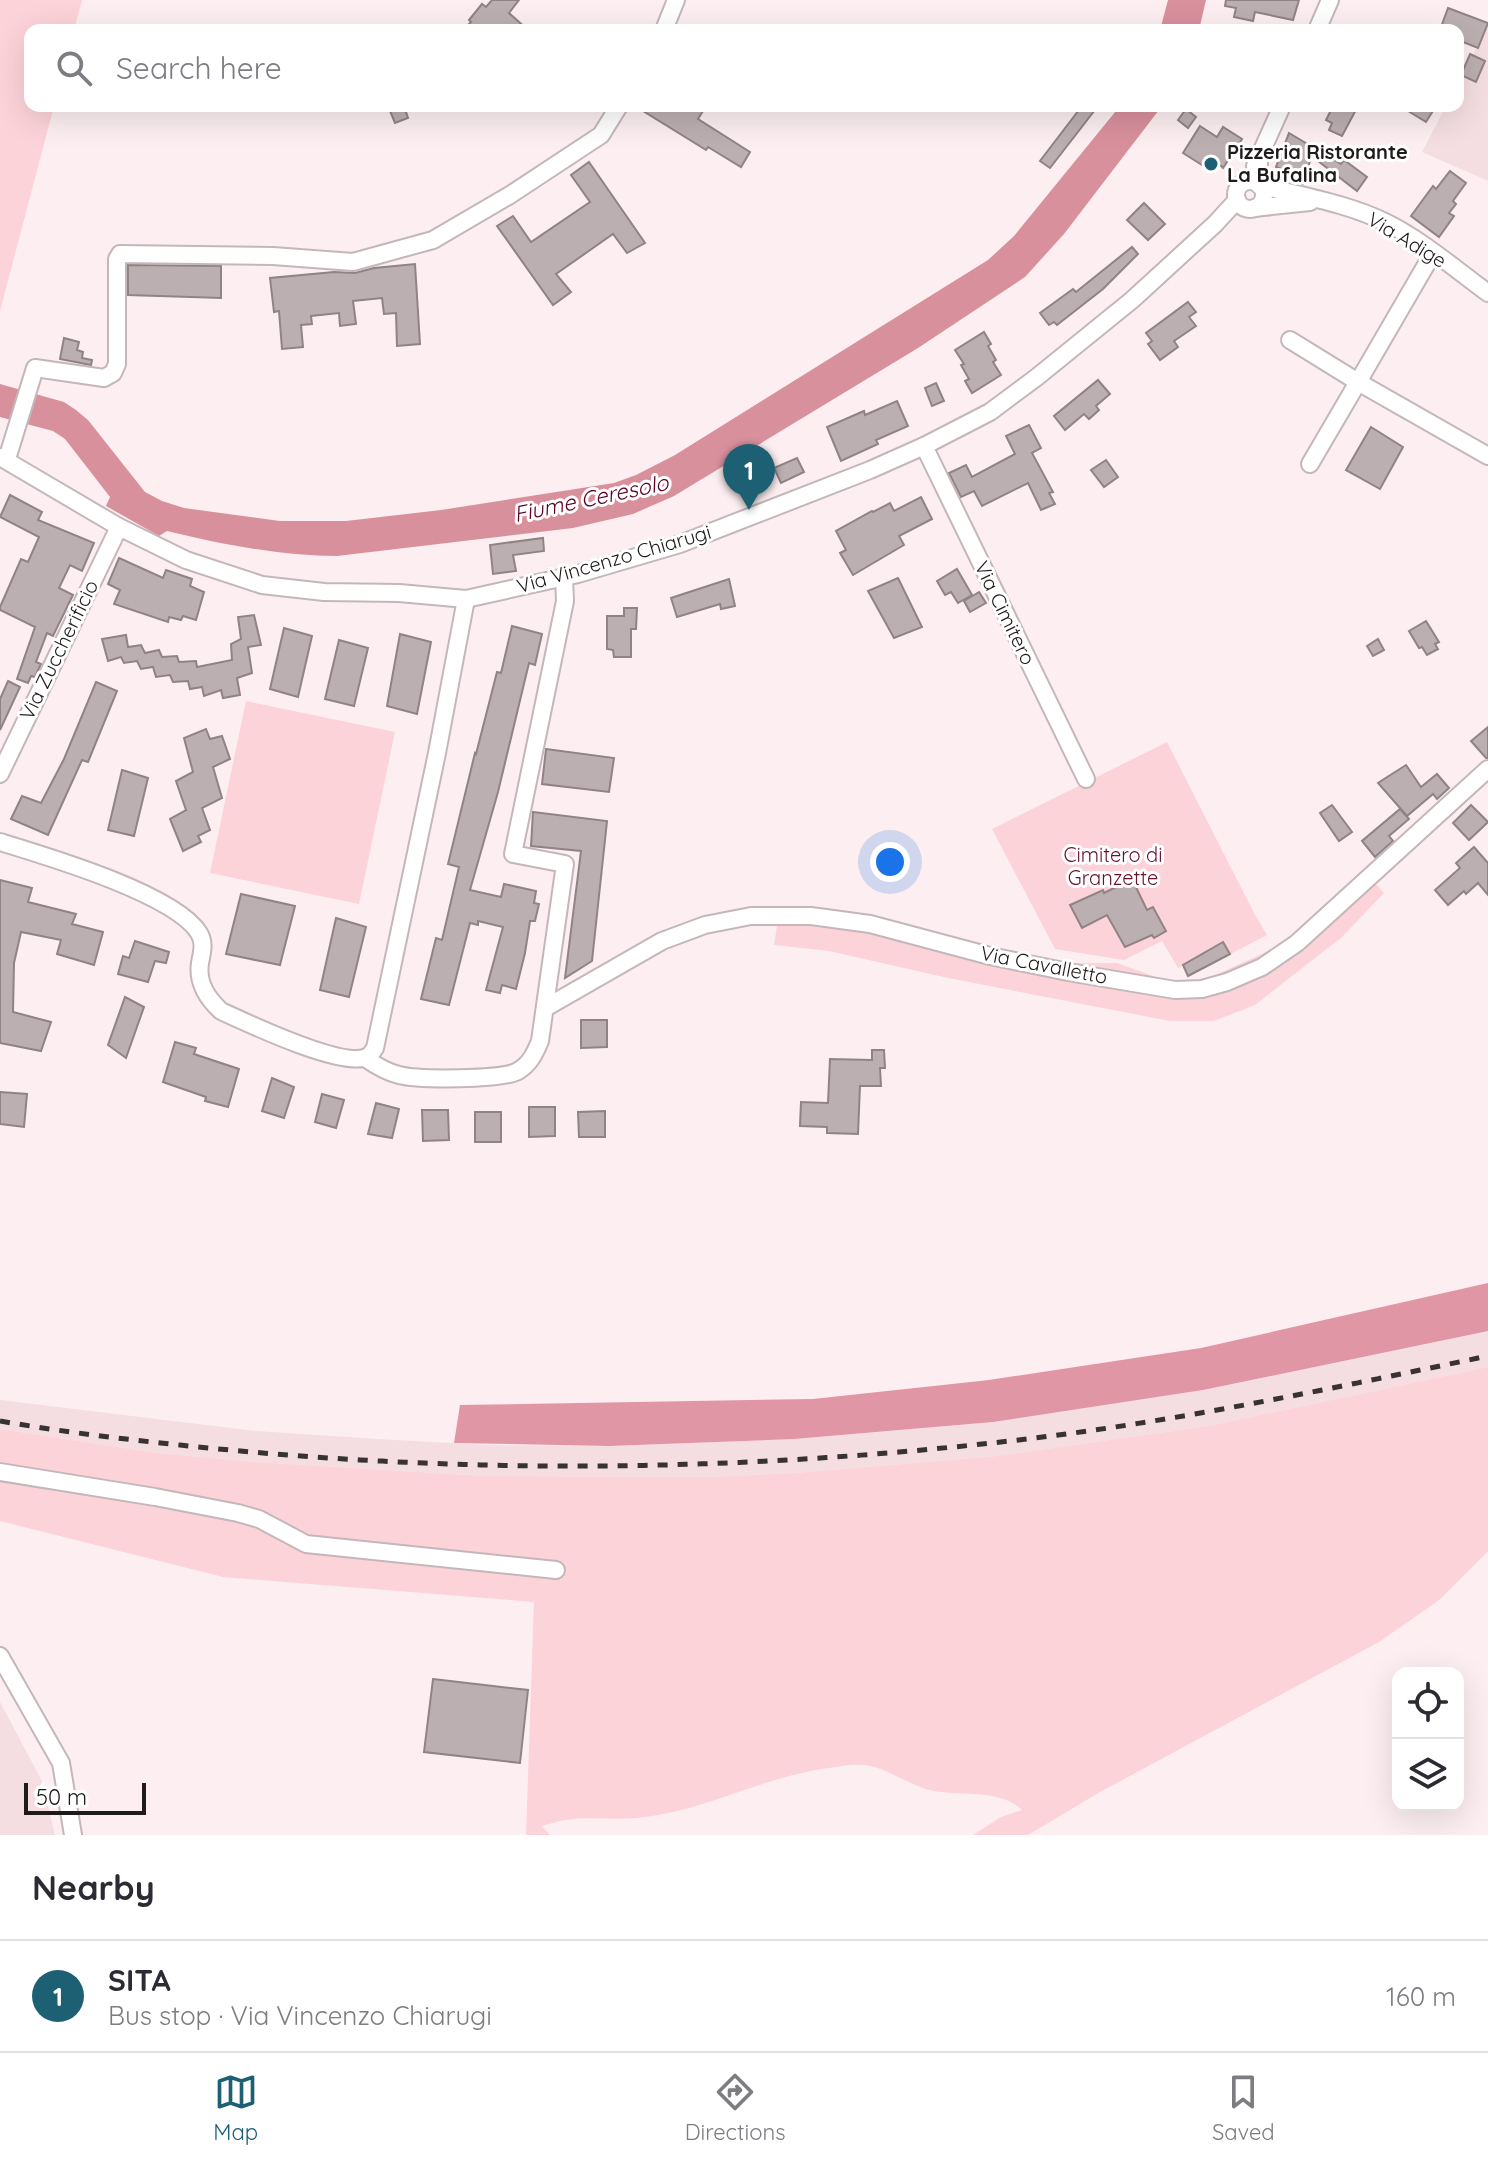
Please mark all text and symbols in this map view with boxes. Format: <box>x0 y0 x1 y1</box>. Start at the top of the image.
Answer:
search box <box>24 24 1464 112</box>
icon: search <box>52 46 96 90</box>
text: Search here <box>116 49 282 87</box>
place label: Pizzeria Ristorante La Bufalina <box>1227 139 1408 187</box>
marker: Pizzeria Ristorante La Bufalina <box>1202 155 1220 173</box>
street label: Via Adige <box>1363 206 1451 273</box>
pin: 1 <box>723 444 775 510</box>
water label: Fiume Ceresolo <box>511 468 672 528</box>
street label: Via Vincenzo Chiarugi <box>514 519 714 598</box>
street label: Via Cimitero <box>970 557 1041 669</box>
street label: Via Zuccherificio <box>14 576 103 724</box>
your location <box>870 842 910 882</box>
park label: Cimitero di Granzette <box>1063 842 1163 890</box>
street label: Via Cavalletto <box>979 940 1110 989</box>
map controls <box>1392 1667 1464 1811</box>
button: locate <box>1392 1667 1464 1739</box>
button: layers <box>1392 1739 1464 1811</box>
scale bar <box>24 1779 146 1815</box>
text: 50 m <box>36 1783 87 1811</box>
text: Nearby <box>32 1866 155 1909</box>
text: SITA <box>108 1961 171 1999</box>
text: 1 <box>53 1980 63 2013</box>
text: 160 m <box>1386 1980 1456 2013</box>
text: Bus stop · Via Vincenzo Chiarugi <box>108 1999 492 2032</box>
tab: Map <box>213 2070 258 2146</box>
tab: Directions <box>685 2070 785 2146</box>
tab: Saved <box>1212 2070 1275 2146</box>

